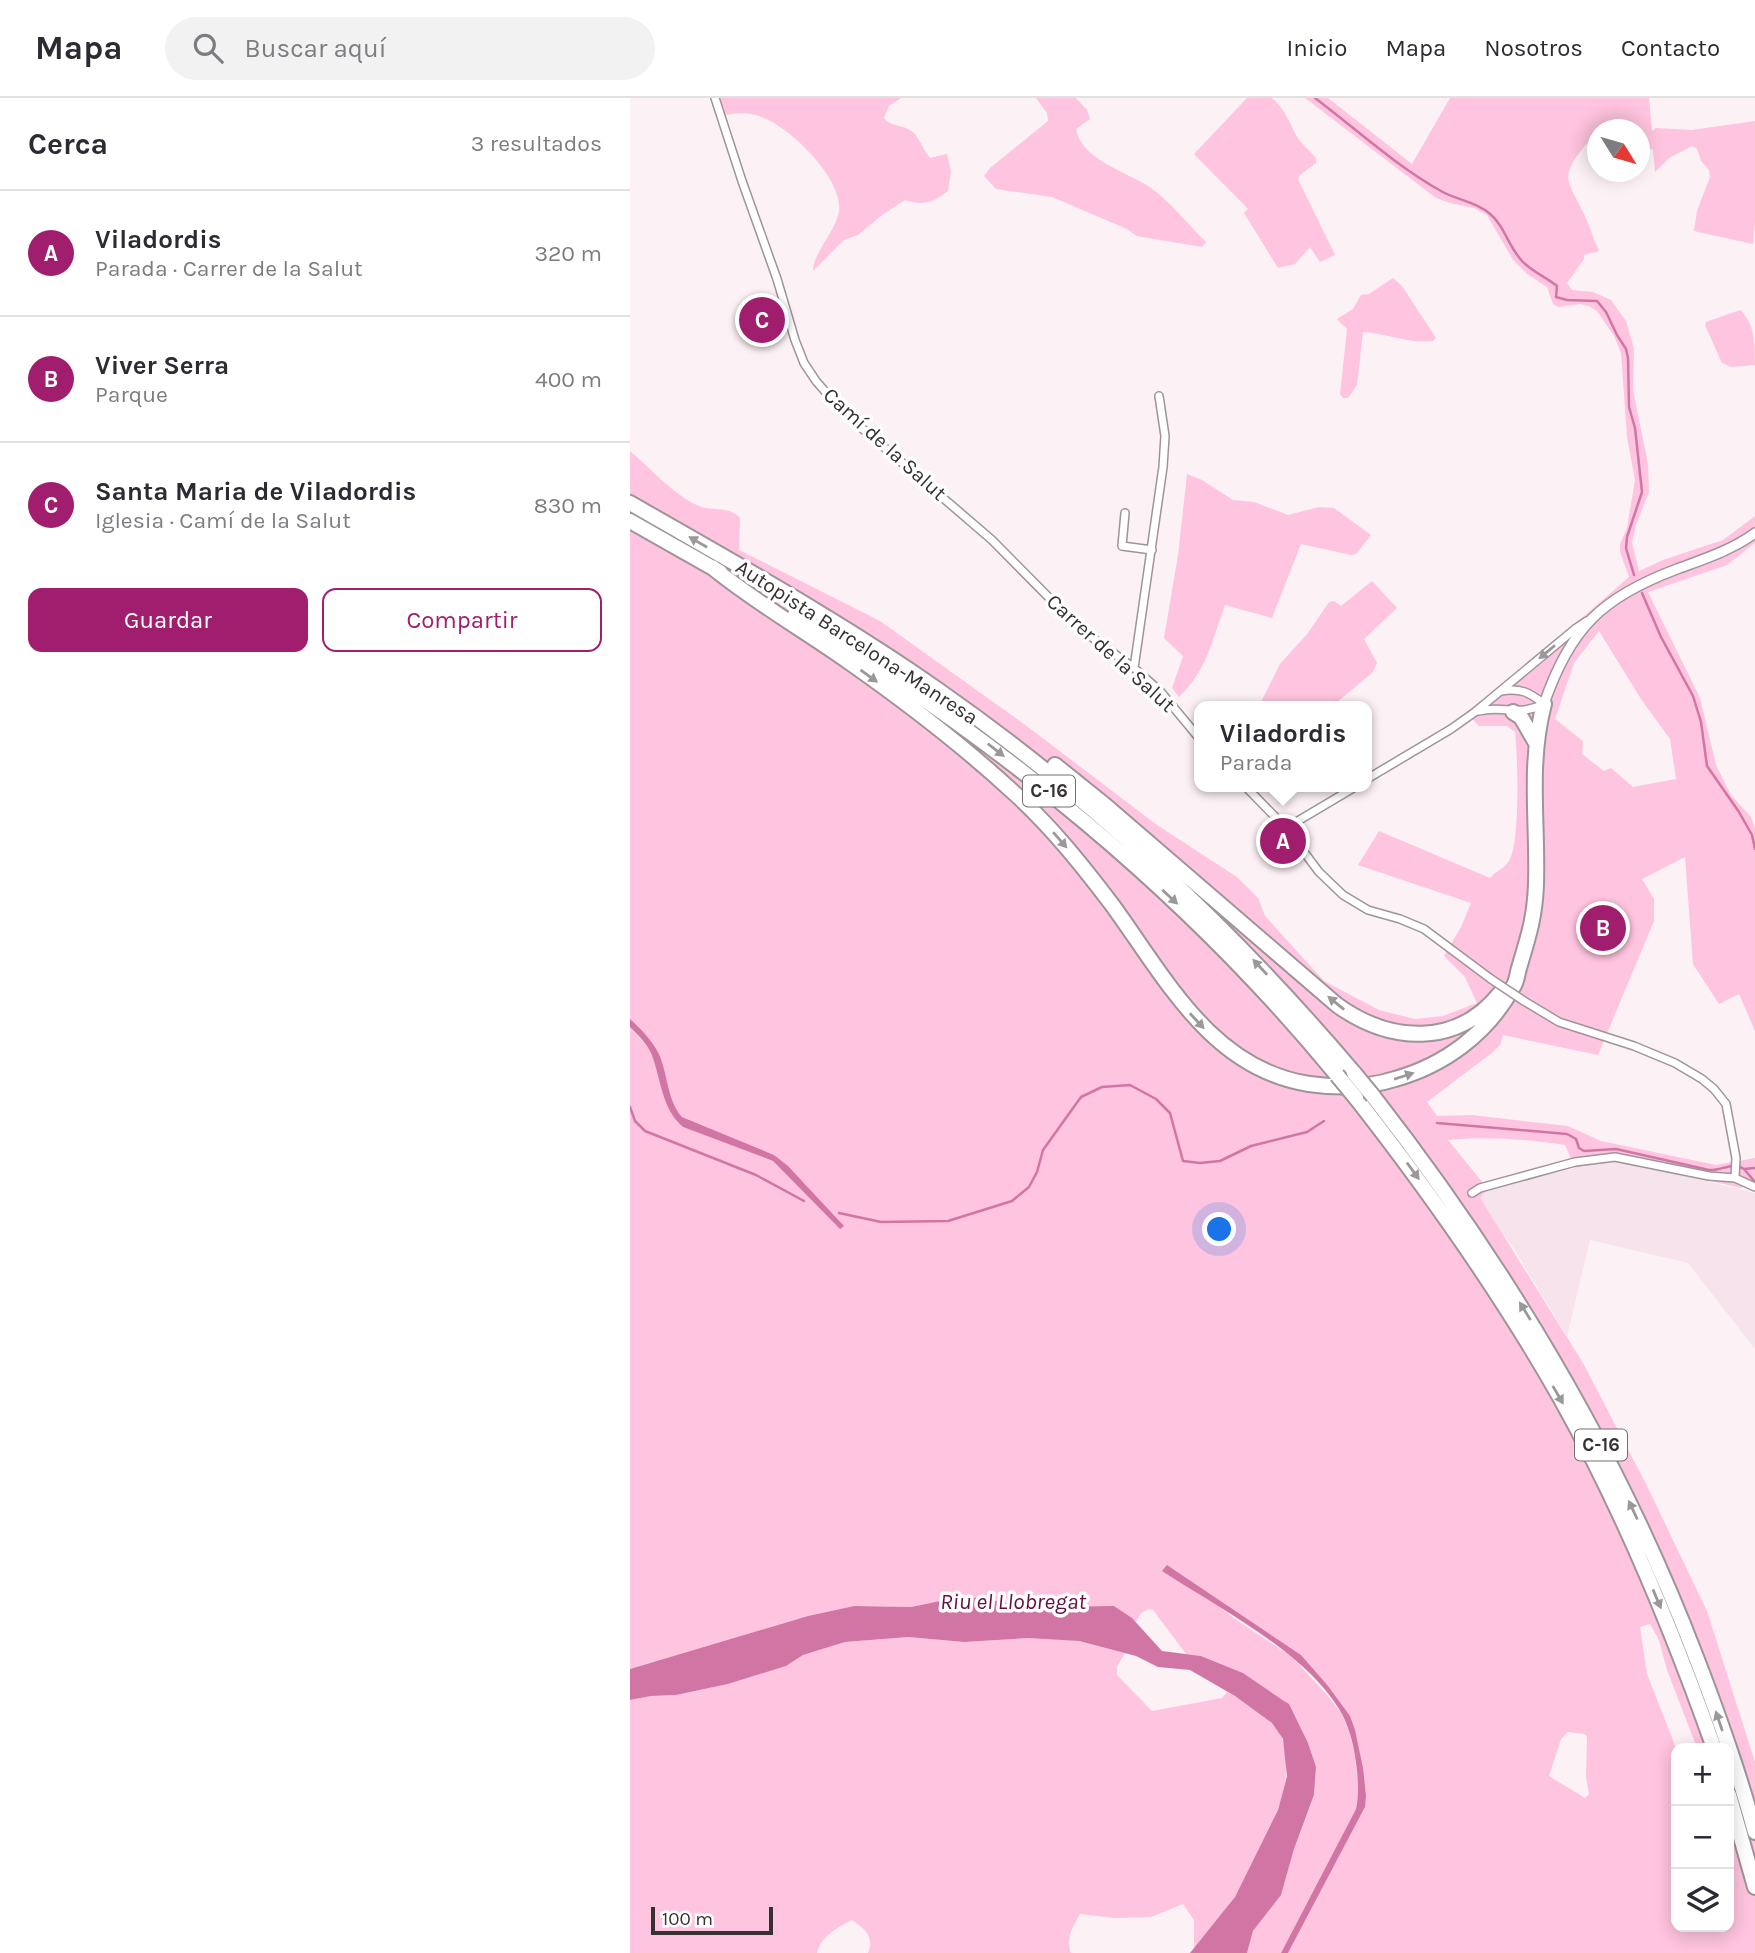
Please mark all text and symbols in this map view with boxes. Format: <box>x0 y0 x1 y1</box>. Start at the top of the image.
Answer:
search box <box>165 17 655 80</box>
text: Mapa <box>35 29 123 67</box>
icon: search <box>189 29 227 67</box>
text: Buscar aquí <box>245 33 386 64</box>
text: Inicio <box>1286 34 1347 62</box>
text: Mapa <box>1385 34 1446 62</box>
text: Nosotros <box>1484 34 1583 62</box>
text: Contacto <box>1621 34 1720 62</box>
north arrow <box>1587 119 1650 182</box>
text: Cerca <box>28 126 108 162</box>
text: 3 resultados <box>471 130 602 157</box>
text: Viladordis <box>95 224 221 255</box>
text: A <box>44 240 58 267</box>
text: 320 m <box>534 240 602 267</box>
text: Parada · Carrer de la Salut <box>95 255 363 282</box>
pin: C <box>739 294 785 346</box>
text: Viver Serra <box>95 350 229 381</box>
text: B <box>44 366 58 393</box>
text: 400 m <box>535 366 602 393</box>
text: Parque <box>95 381 168 408</box>
street label: Camí de la Salut <box>819 383 951 505</box>
text: Santa Maria de Viladordis <box>95 476 416 507</box>
text: C <box>44 492 58 519</box>
text: 830 m <box>534 492 602 519</box>
text: Iglesia · Camí de la Salut <box>95 507 351 534</box>
one-way arrow <box>689 536 708 548</box>
street label: Autopista Barcelona-Manresa <box>731 555 983 729</box>
button: Guardar <box>28 588 308 652</box>
button: Compartir <box>322 588 602 652</box>
street label: Carrer de la Salut <box>1042 589 1180 717</box>
one-way arrow <box>1538 644 1555 659</box>
one-way arrow <box>860 669 878 683</box>
popup <box>1194 701 1372 792</box>
text: Viladordis <box>1220 718 1346 749</box>
one-way arrow <box>987 742 1005 757</box>
text: Parada <box>1220 749 1292 776</box>
road number: C-16 <box>1023 776 1075 806</box>
pin: A <box>1260 815 1306 867</box>
one-way arrow <box>1052 831 1068 849</box>
one-way arrow <box>1161 889 1178 905</box>
pin: B <box>1580 902 1626 954</box>
one-way arrow <box>1252 959 1268 976</box>
one-way arrow <box>1327 996 1345 1011</box>
one-way arrow <box>1189 1012 1205 1030</box>
one-way arrow <box>1394 1071 1415 1081</box>
one-way arrow <box>1406 1162 1420 1180</box>
your location <box>1202 1212 1236 1246</box>
one-way arrow <box>1518 1301 1531 1320</box>
one-way arrow <box>1552 1385 1564 1404</box>
road number: C-16 <box>1575 1429 1627 1460</box>
one-way arrow <box>1627 1500 1638 1521</box>
water label: Riu el Llobregat <box>940 1588 1087 1615</box>
one-way arrow <box>1652 1589 1663 1610</box>
one-way arrow <box>1713 1710 1724 1731</box>
map controls <box>1671 1743 1734 1932</box>
button: + <box>1671 1743 1734 1806</box>
button: − <box>1671 1806 1734 1869</box>
button: layers <box>1671 1869 1734 1932</box>
scale bar <box>651 1904 774 1936</box>
text: 100 m <box>662 1908 713 1930</box>

